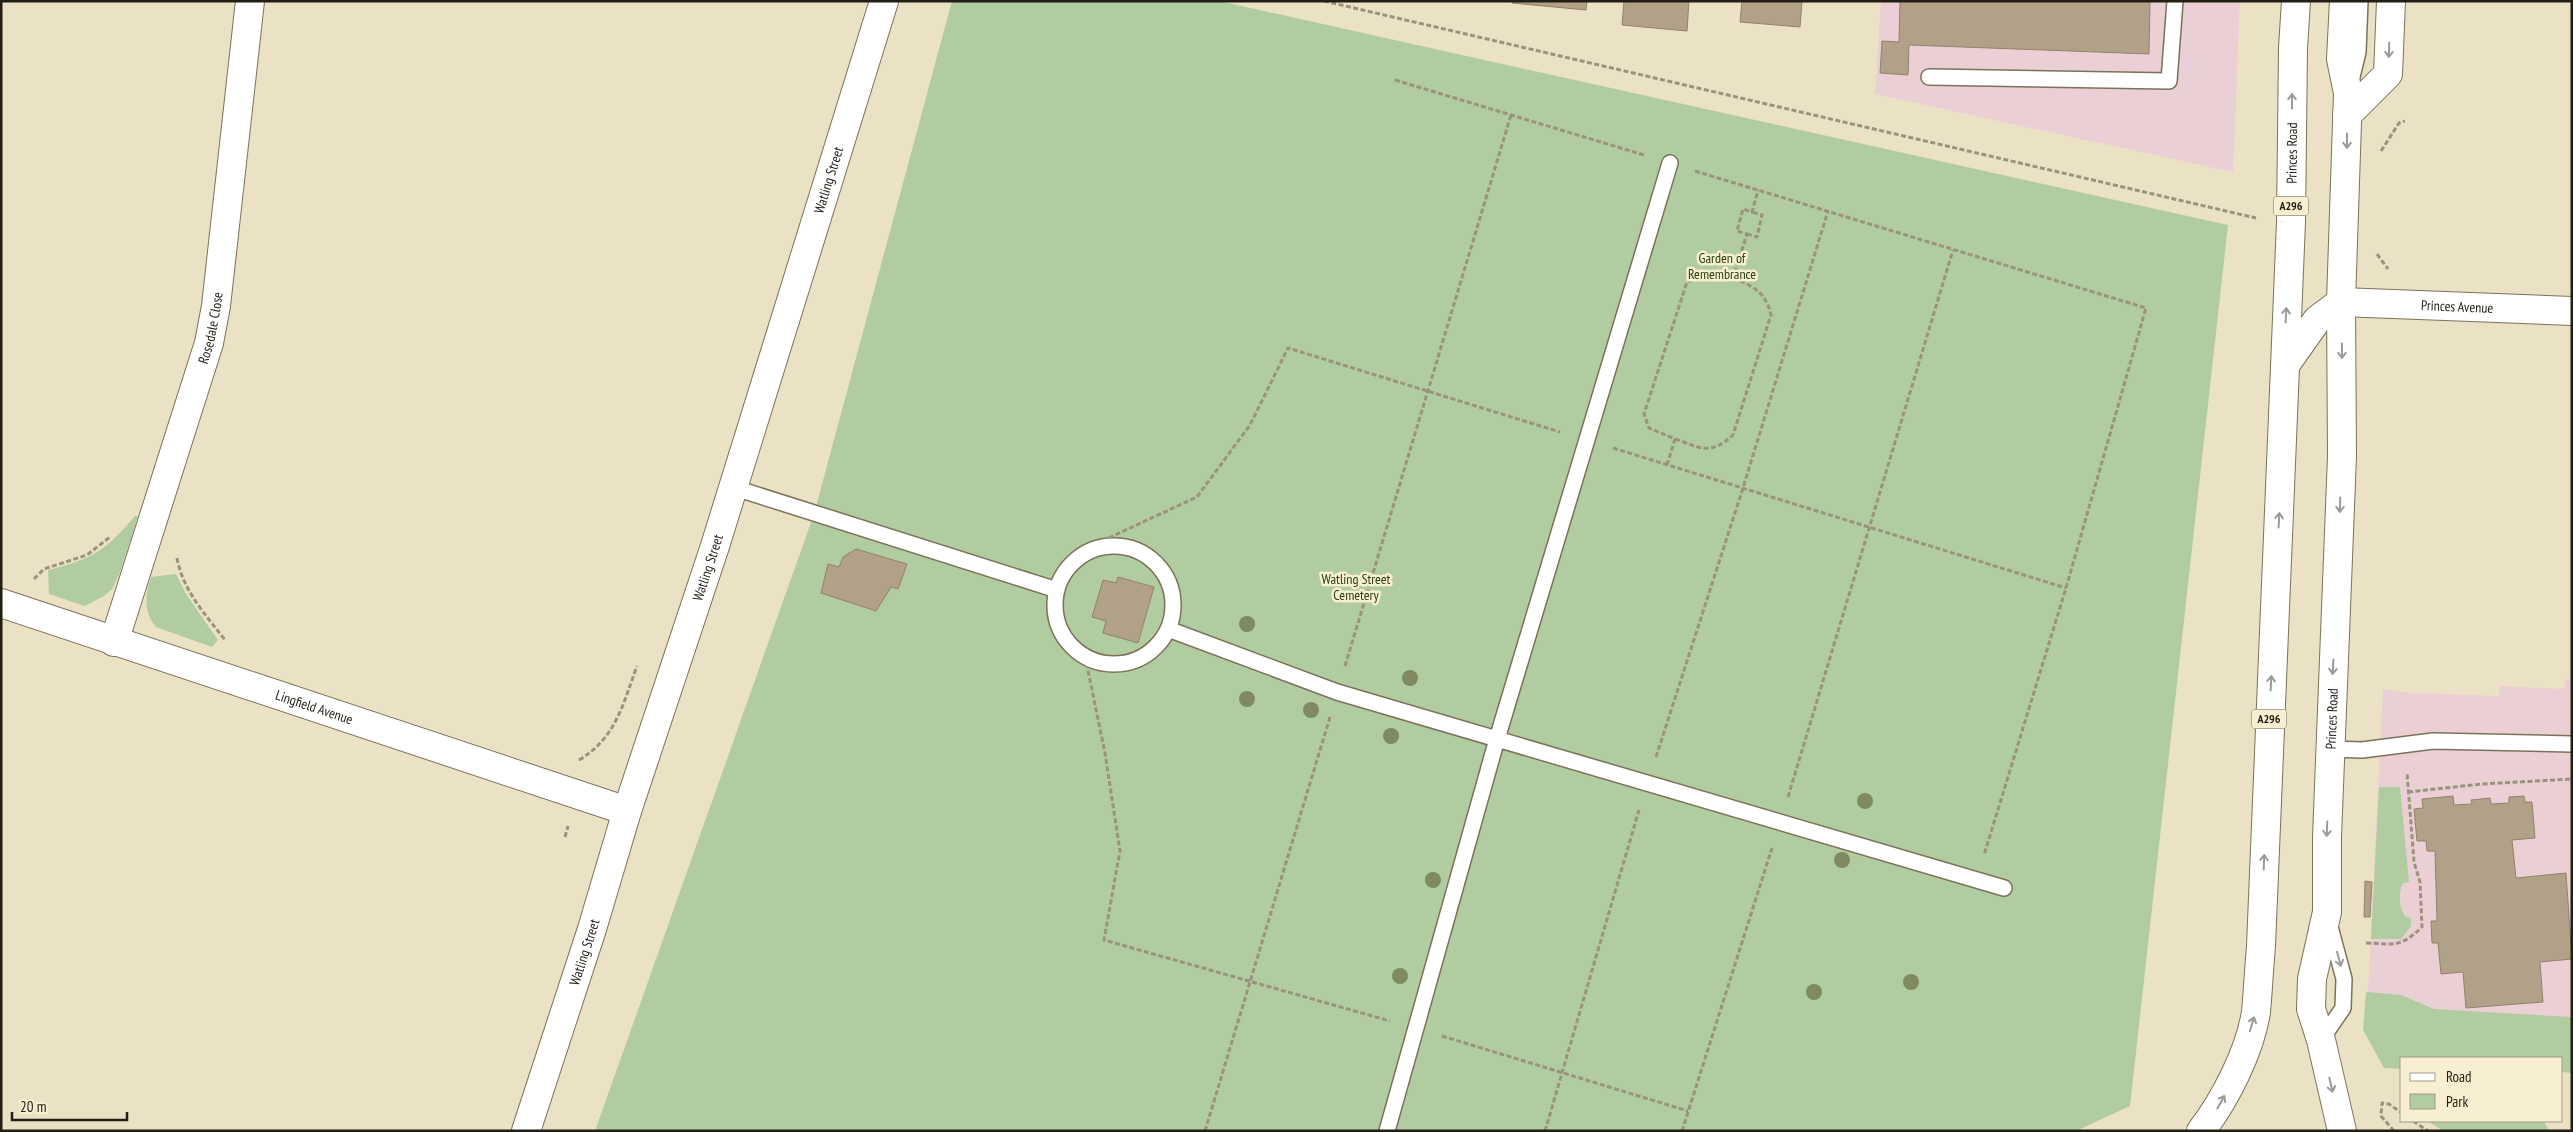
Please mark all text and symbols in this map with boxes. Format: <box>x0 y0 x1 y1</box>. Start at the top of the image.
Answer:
one-way arrow <box>2385 42 2394 58</box>
one-way arrow <box>2287 93 2297 109</box>
street label: Princes Road <box>2282 122 2301 184</box>
one-way arrow <box>2342 133 2352 149</box>
street label: Watling Street <box>810 144 847 216</box>
road number: A296 <box>2274 197 2308 216</box>
park label: Garden of Remembrance <box>1688 249 1756 283</box>
street label: Rosedale Close <box>194 291 227 366</box>
street label: Princes Avenue <box>2421 296 2494 317</box>
one-way arrow <box>2282 308 2291 324</box>
one-way arrow <box>2337 343 2346 359</box>
one-way arrow <box>2336 496 2345 512</box>
one-way arrow <box>2274 513 2283 529</box>
street label: Watling Street <box>688 532 727 603</box>
park label: Watling Street Cemetery <box>1322 570 1391 604</box>
one-way arrow <box>2328 658 2338 675</box>
one-way arrow <box>2267 675 2276 691</box>
street label: Lingfield Avenue <box>273 686 355 728</box>
street label: Princes Road <box>2321 688 2342 750</box>
road number: A296 <box>2252 710 2286 729</box>
one-way arrow <box>2322 821 2332 837</box>
one-way arrow <box>2259 855 2269 871</box>
street label: Watling Street <box>565 917 604 988</box>
one-way arrow <box>2335 951 2344 967</box>
one-way arrow <box>2248 1017 2258 1033</box>
legend <box>2400 1057 2563 1122</box>
text: Road <box>2446 1067 2472 1086</box>
one-way arrow <box>2327 1077 2336 1093</box>
scale bar <box>12 1090 128 1122</box>
text: Park <box>2446 1092 2468 1111</box>
one-way arrow <box>2216 1094 2226 1109</box>
text: 20 m <box>20 1097 46 1116</box>

